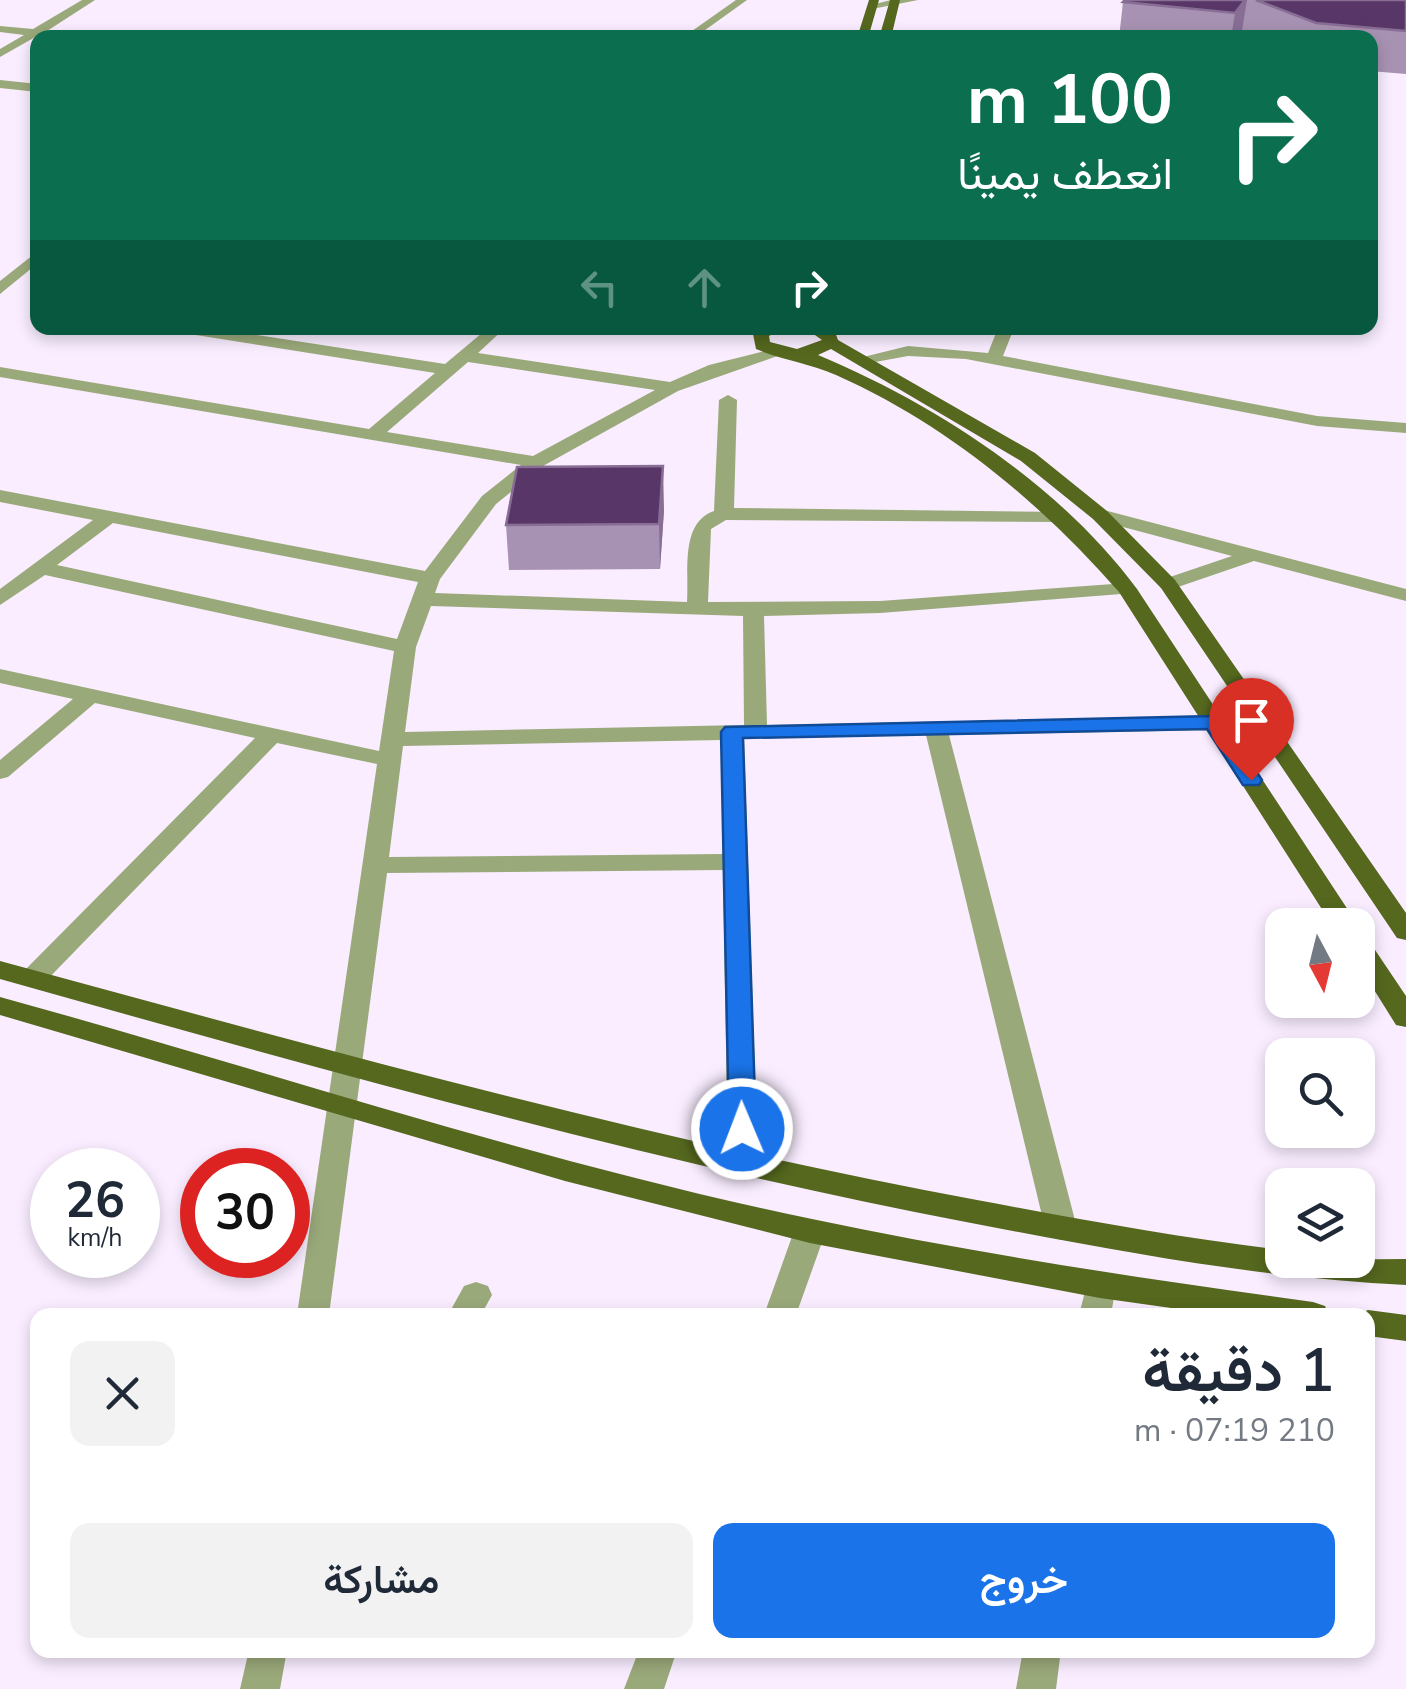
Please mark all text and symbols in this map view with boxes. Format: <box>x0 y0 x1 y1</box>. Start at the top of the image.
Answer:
text: 100 m <box>967 52 1173 148</box>
icon: right <box>1208 70 1338 200</box>
text: انعطف يمينًا <box>957 144 1173 205</box>
icon: left <box>572 260 627 315</box>
icon: ahead <box>677 260 732 315</box>
icon: right <box>782 260 837 315</box>
pin <box>1209 678 1294 781</box>
icon: arrive <box>1224 693 1279 748</box>
north arrow <box>1265 908 1375 1018</box>
map controls <box>1265 908 1375 1278</box>
button: search <box>1265 1038 1375 1148</box>
position arrow <box>690 1077 794 1181</box>
speed limit sign: 30 <box>180 1148 310 1278</box>
text: 26 <box>65 1166 125 1235</box>
button: layers <box>1265 1168 1375 1278</box>
text: km/h <box>67 1221 123 1255</box>
text: 1 دقيقة <box>1142 1330 1335 1412</box>
button: close <box>70 1341 175 1446</box>
text: 210 m · 07:19 <box>1134 1409 1335 1452</box>
button: مشاركة <box>70 1523 693 1638</box>
button: خروج <box>713 1523 1335 1638</box>

